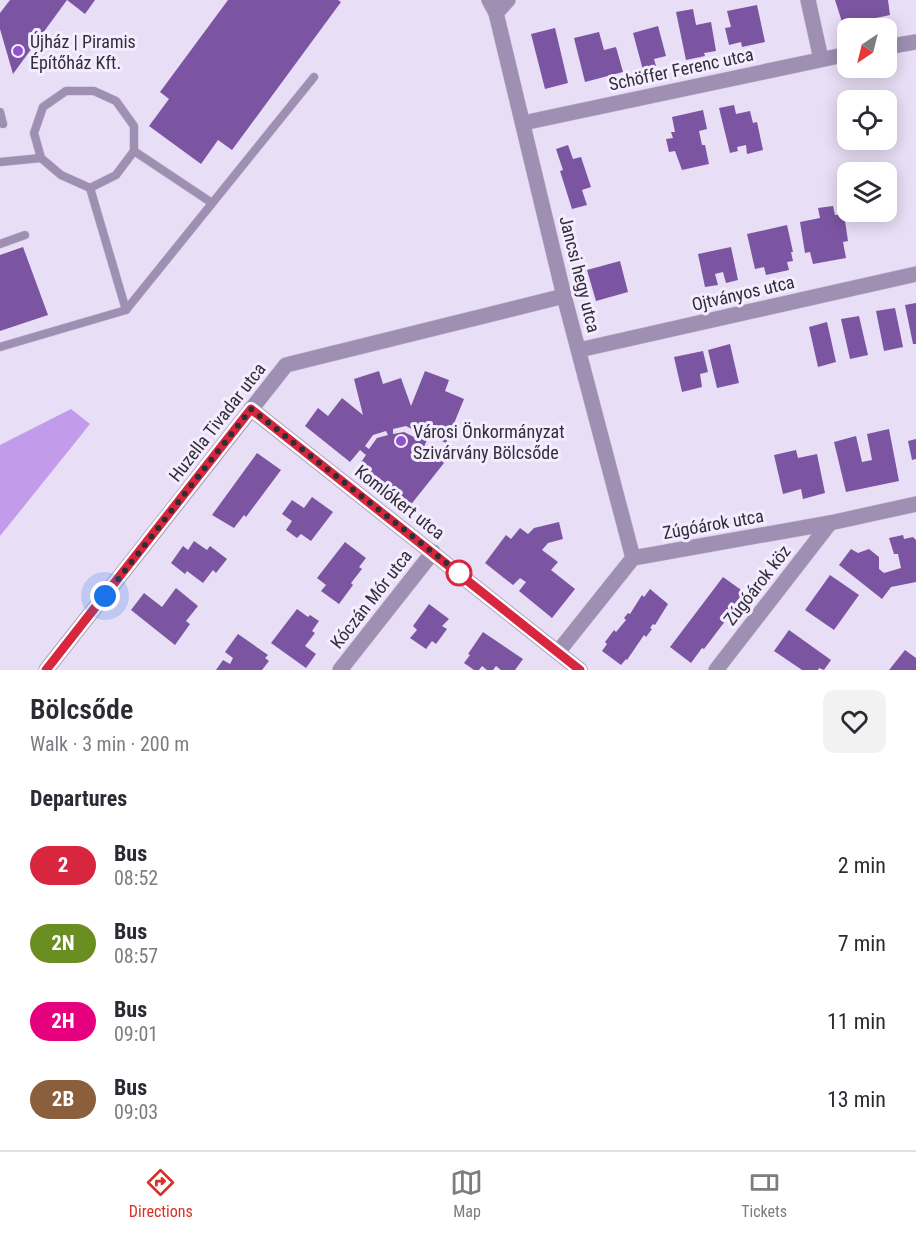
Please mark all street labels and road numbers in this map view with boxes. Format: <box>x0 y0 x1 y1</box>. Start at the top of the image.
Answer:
street label: Schöffer Ferenc utca <box>607 43 755 95</box>
street label: Jancsi hegy utca <box>555 214 605 334</box>
street label: Ojtványos utca <box>690 271 796 315</box>
street label: Huzella Tivadar utca <box>164 359 270 485</box>
street label: Komlókert utca <box>351 460 449 544</box>
street label: Zúgóárok utca <box>661 505 765 543</box>
street label: Zúgóárok köz <box>719 541 795 629</box>
street label: Kóczán Mór utca <box>326 545 416 653</box>

